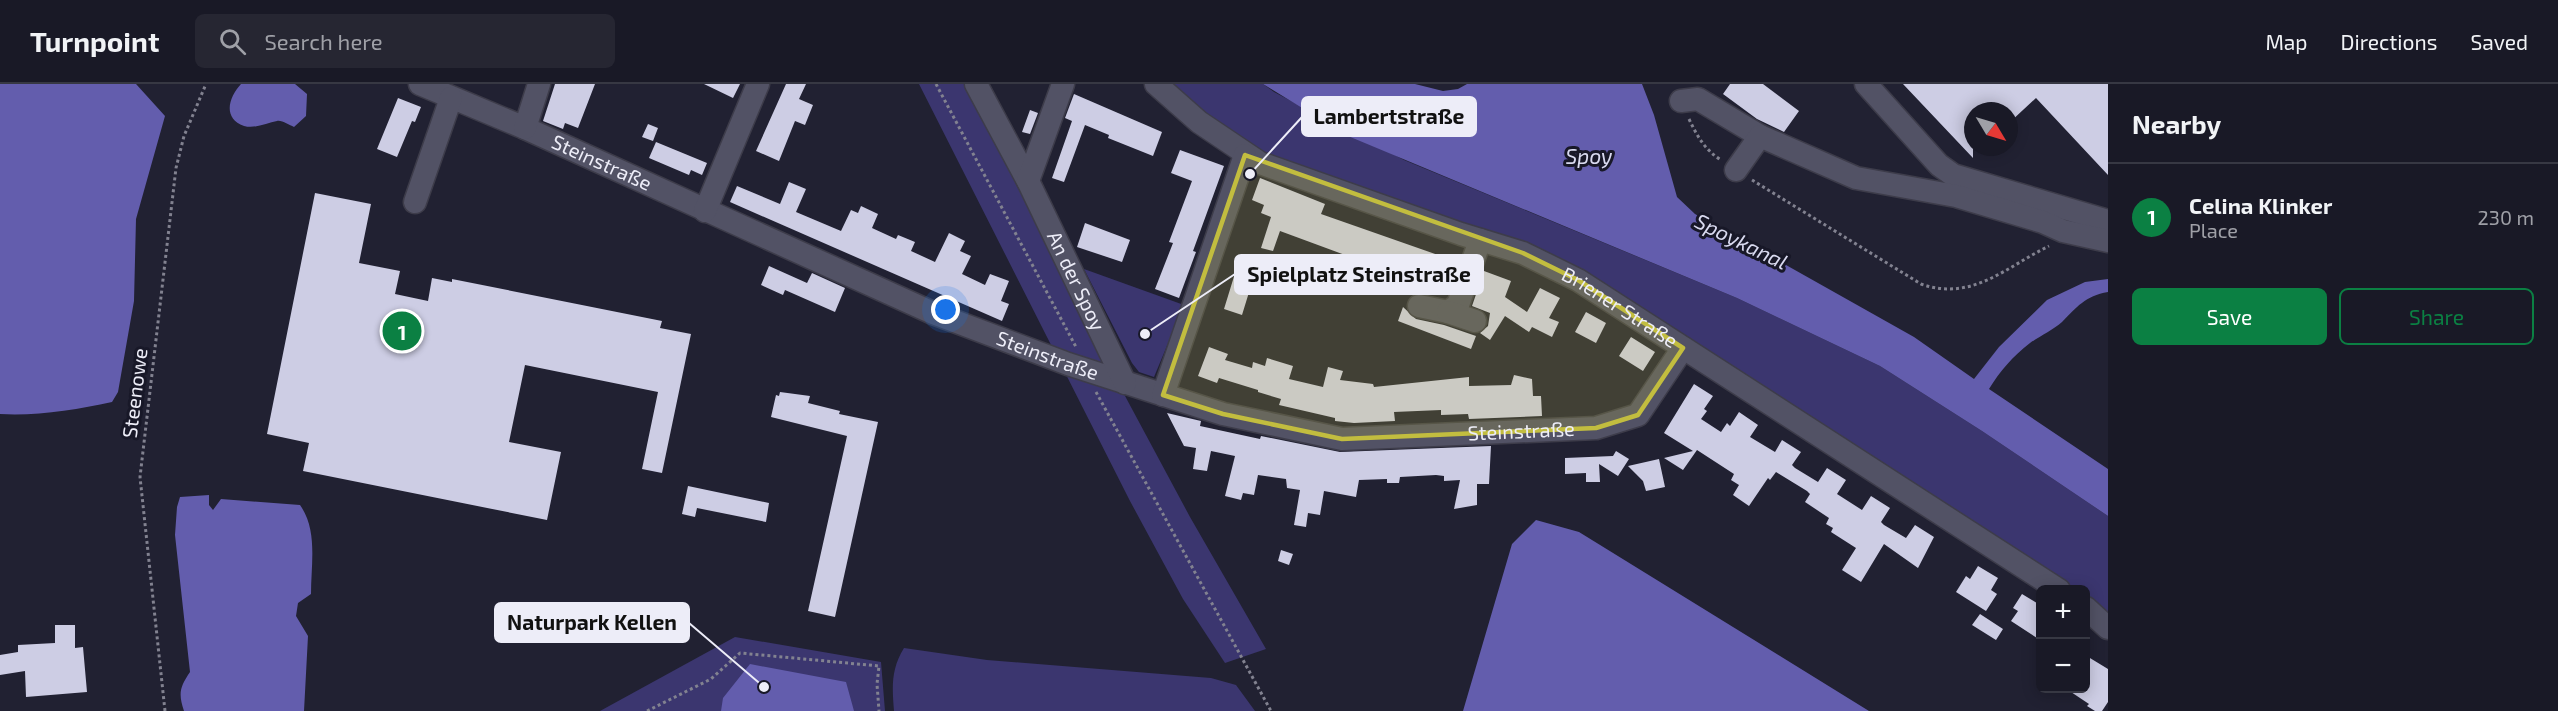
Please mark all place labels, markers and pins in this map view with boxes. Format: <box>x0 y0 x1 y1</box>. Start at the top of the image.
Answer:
callout: Lambertstraße <box>1302 97 1476 136</box>
callout: Spielplatz Steinstraße <box>1235 255 1483 294</box>
pin: 1 <box>382 308 422 354</box>
callout: Naturpark Kellen <box>495 603 689 642</box>

